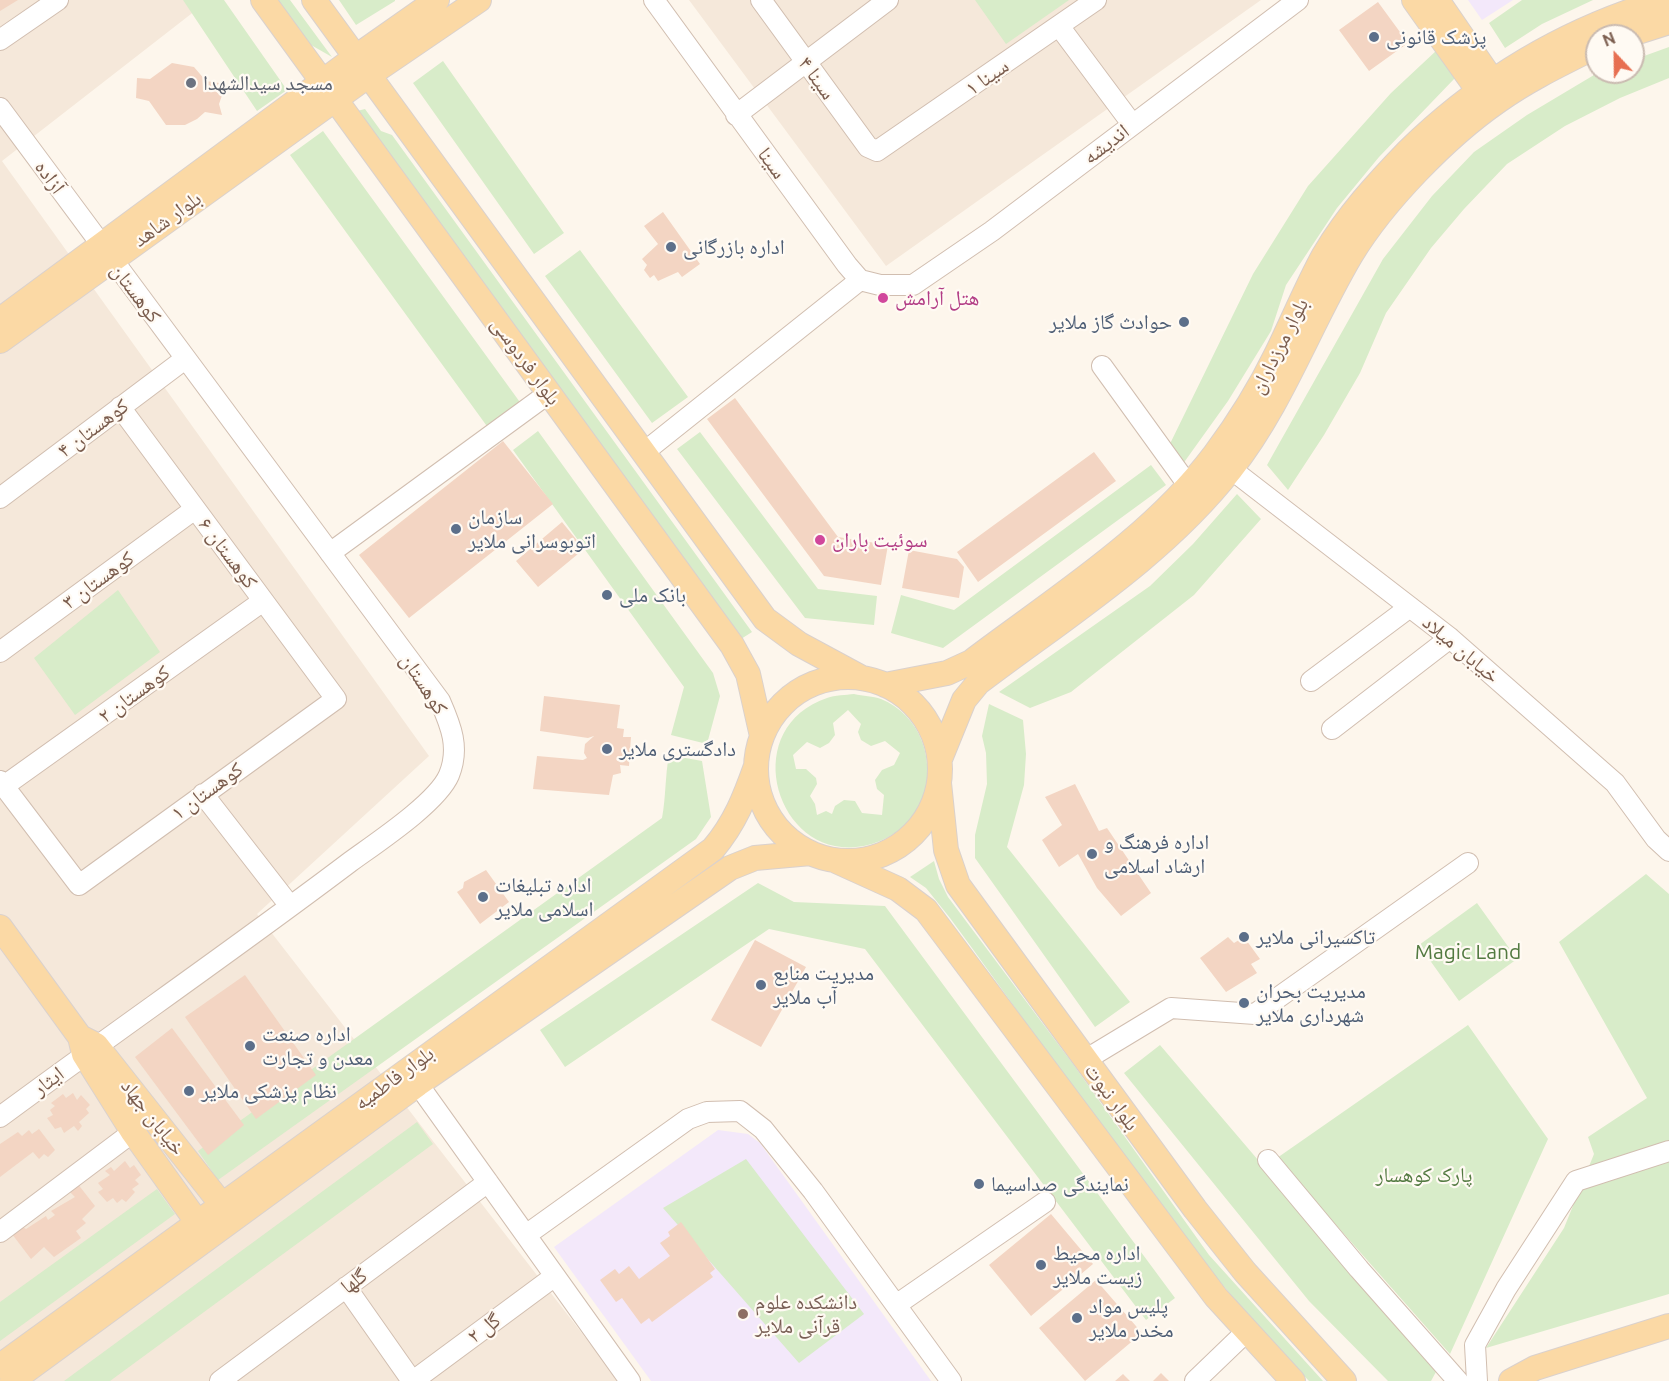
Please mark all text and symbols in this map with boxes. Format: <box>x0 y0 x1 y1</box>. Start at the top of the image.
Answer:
place label: پزشک قانونی <box>1386 24 1487 50</box>
north arrow <box>1585 24 1645 84</box>
text: N <box>1600 29 1618 50</box>
marker: پزشک قانونی <box>1367 30 1381 44</box>
street label: سینا ۴ <box>793 52 841 104</box>
street label: سینا ۱ <box>960 53 1014 101</box>
place label: مسجد سیدالشهدا <box>203 70 333 96</box>
marker: مسجد سیدالشهدا <box>184 76 198 90</box>
street label: اندیشه <box>1078 118 1134 170</box>
street label: سینا <box>752 142 792 184</box>
street label: آزاده <box>29 155 71 199</box>
street label: بلوار شاهد <box>128 186 206 252</box>
place label: اداره بازرگانی <box>683 234 785 260</box>
marker: اداره بازرگانی <box>664 240 678 254</box>
street label: کوهستان <box>105 258 167 328</box>
place label: هتل آرامش <box>895 285 979 311</box>
marker: هتل آرامش <box>876 291 890 305</box>
street label: بلوار مرزداران <box>1244 294 1314 398</box>
place label: حوادث گاز ملایر <box>1049 309 1172 335</box>
street label: بلوار فردوسی <box>486 312 566 410</box>
marker: حوادث گاز ملایر <box>1177 315 1191 329</box>
street label: کوهستان ۴ <box>52 393 134 463</box>
place label: سازمان اتوبوسرانی ملایر <box>468 504 596 554</box>
street label: کوهستان ۶ <box>193 512 263 594</box>
marker: سازمان اتوبوسرانی ملایر <box>449 522 463 536</box>
place label: سوئیت باران <box>832 527 927 553</box>
marker: سوئیت باران <box>813 533 827 547</box>
street label: کوهستان ۳ <box>57 546 139 614</box>
place label: بانک ملی <box>619 582 686 608</box>
marker: بانک ملی <box>600 588 614 602</box>
street label: خیابان میلاد <box>1417 609 1505 689</box>
street label: کوهستان <box>395 648 453 720</box>
street label: کوهستان ۲ <box>93 660 175 728</box>
place label: دادگستری ملایر <box>619 736 736 762</box>
marker: دادگستری ملایر <box>600 742 614 756</box>
street label: کوهستان ۱ <box>166 757 248 825</box>
place label: اداره فرهنگ و ارشاد اسلامی <box>1104 829 1209 879</box>
marker: اداره فرهنگ و ارشاد اسلامی <box>1085 847 1099 861</box>
place label: اداره تبلیغات اسلامی ملایر <box>495 872 594 922</box>
marker: اداره تبلیغات اسلامی ملایر <box>476 890 490 904</box>
place label: تاکسیرانی ملایر <box>1256 924 1375 950</box>
marker: تاکسیرانی ملایر <box>1237 930 1251 944</box>
park label: Magic Land <box>1415 939 1521 965</box>
place label: مدیریت منابع آب ملایر <box>773 960 874 1010</box>
marker: مدیریت منابع آب ملایر <box>754 978 768 992</box>
place label: مدیریت بحران شهرداری ملایر <box>1256 978 1366 1028</box>
marker: مدیریت بحران شهرداری ملایر <box>1237 996 1251 1010</box>
place label: اداره صنعت معدن و تجارت <box>262 1021 373 1071</box>
marker: اداره صنعت معدن و تجارت <box>243 1039 257 1053</box>
street label: بلوار فاطمیه <box>349 1041 439 1115</box>
street label: بلوار نبوت <box>1079 1059 1145 1135</box>
street label: ایثار <box>27 1061 69 1101</box>
street label: خیابان جهاد <box>115 1074 191 1160</box>
place label: نظام پزشکی ملایر <box>201 1078 337 1104</box>
marker: نظام پزشکی ملایر <box>182 1084 196 1098</box>
park label: پارک کوهسار <box>1375 1162 1473 1188</box>
place label: نمایندگی صداسیما <box>991 1171 1129 1197</box>
marker: نمایندگی صداسیما <box>972 1177 986 1191</box>
place label: اداره محیط زیست ملایر <box>1053 1240 1142 1290</box>
marker: اداره محیط زیست ملایر <box>1034 1258 1048 1272</box>
street label: گلها <box>336 1263 372 1299</box>
place label: دانشکده علوم قرآنی ملایر <box>755 1289 857 1339</box>
place label: پلیس مواد مخدر ملایر <box>1089 1293 1174 1343</box>
street label: گل ۲ <box>462 1307 506 1349</box>
marker: دانشکده علوم قرآنی ملایر <box>736 1307 750 1321</box>
marker: پلیس مواد مخدر ملایر <box>1070 1311 1084 1325</box>

